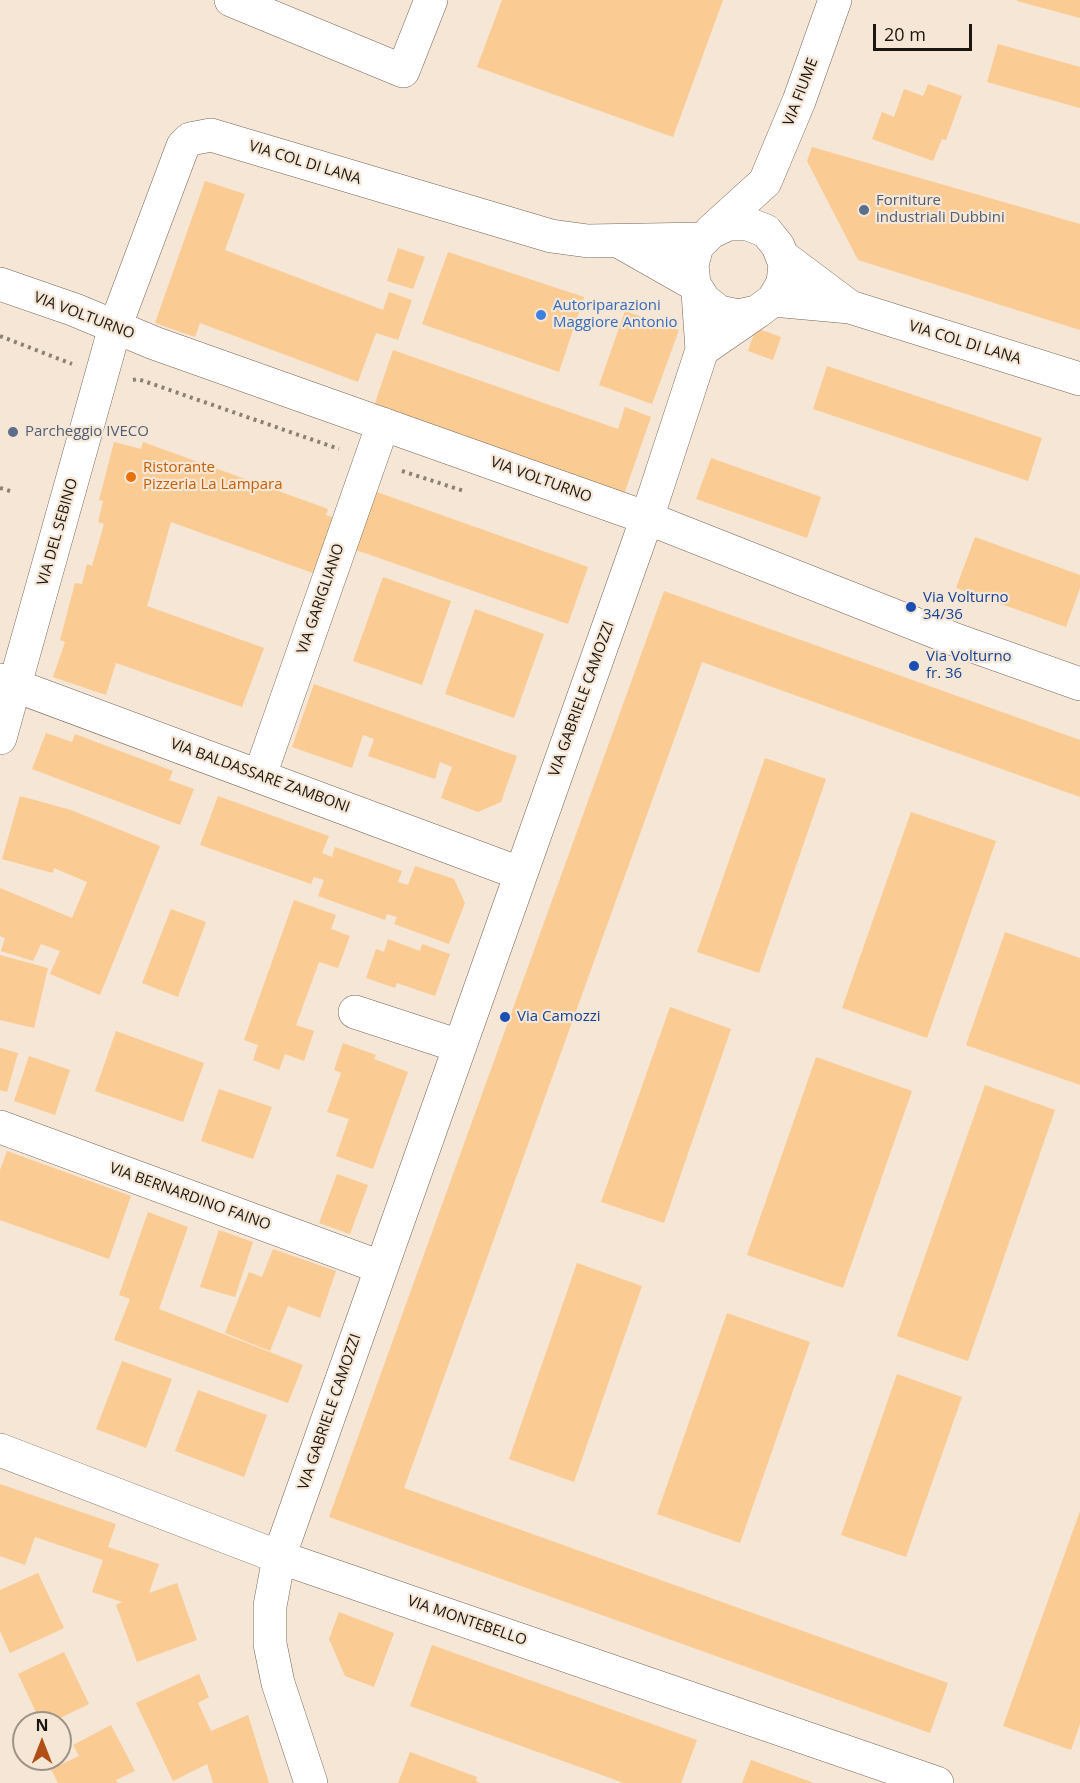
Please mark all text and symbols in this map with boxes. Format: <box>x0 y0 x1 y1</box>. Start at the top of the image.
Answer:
scale bar <box>876 12 975 50</box>
text: 20 m <box>884 22 926 46</box>
street label: VIA FIUME <box>780 56 822 128</box>
street label: VIA COL DI LANA <box>247 137 363 189</box>
place label: Forniture industriali Dubbini <box>876 192 1005 227</box>
marker: Forniture industriali Dubbini <box>857 203 871 217</box>
street label: VIA VOLTURNO <box>31 289 137 343</box>
place label: Autoriparazioni Maggiore Antonio <box>553 297 677 332</box>
marker: Autoriparazioni Maggiore Antonio <box>534 308 548 322</box>
street label: VIA COL DI LANA <box>907 317 1023 369</box>
place label: Parcheggio IVECO <box>25 423 149 441</box>
marker: Parcheggio IVECO <box>6 425 20 439</box>
street label: VIA VOLTURNO <box>488 453 594 507</box>
place label: Ristorante Pizzeria La Lampara <box>143 459 283 494</box>
marker: Ristorante Pizzeria La Lampara <box>124 470 138 484</box>
street label: VIA DEL SEBINO <box>34 476 82 588</box>
street label: VIA GARIGLIANO <box>294 541 348 657</box>
place label: Via Volturno 34/36 <box>923 589 1009 624</box>
marker: Via Volturno 34/36 <box>904 600 918 614</box>
street label: VIA GABRIELE CAMOZZI <box>546 619 618 779</box>
place label: Via Volturno fr. 36 <box>926 648 1012 683</box>
marker: Via Volturno fr. 36 <box>907 659 921 673</box>
street label: VIA BALDASSARE ZAMBONI <box>168 735 352 817</box>
place label: Via Camozzi <box>517 1008 601 1026</box>
marker: Via Camozzi <box>498 1010 512 1024</box>
street label: VIA BERNARDINO FAINO <box>107 1159 273 1235</box>
street label: VIA GABRIELE CAMOZZI <box>295 1332 365 1492</box>
street label: VIA MONTEBELLO <box>405 1592 529 1650</box>
north arrow <box>12 1711 72 1771</box>
text: N <box>35 1714 49 1736</box>

